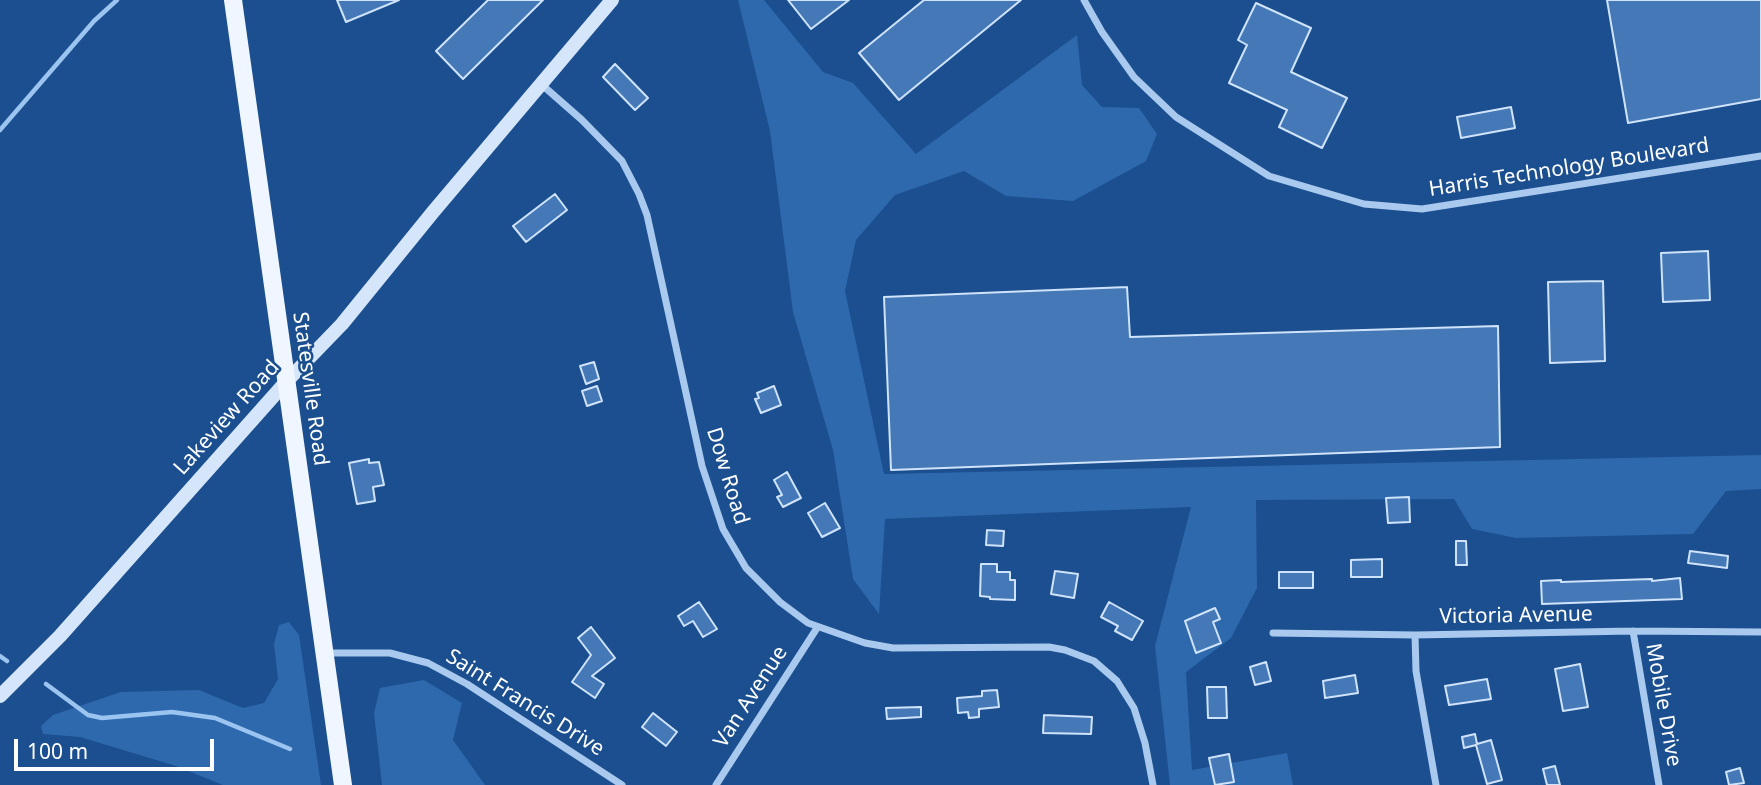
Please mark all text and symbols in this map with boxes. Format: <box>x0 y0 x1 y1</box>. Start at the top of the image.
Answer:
street label: Harris Technology Boulevard <box>1427 133 1711 203</box>
street label: Statesville Road <box>287 310 333 468</box>
street label: Lakeview Road <box>169 356 285 480</box>
street label: Dow Road <box>700 424 754 528</box>
street label: Victoria Avenue <box>1439 602 1593 630</box>
street label: Van Avenue <box>709 641 793 753</box>
street label: Mobile Drive <box>1640 641 1686 769</box>
street label: Saint Francis Drive <box>441 644 609 762</box>
scale bar <box>18 726 217 770</box>
text: 100 m <box>27 737 88 765</box>

